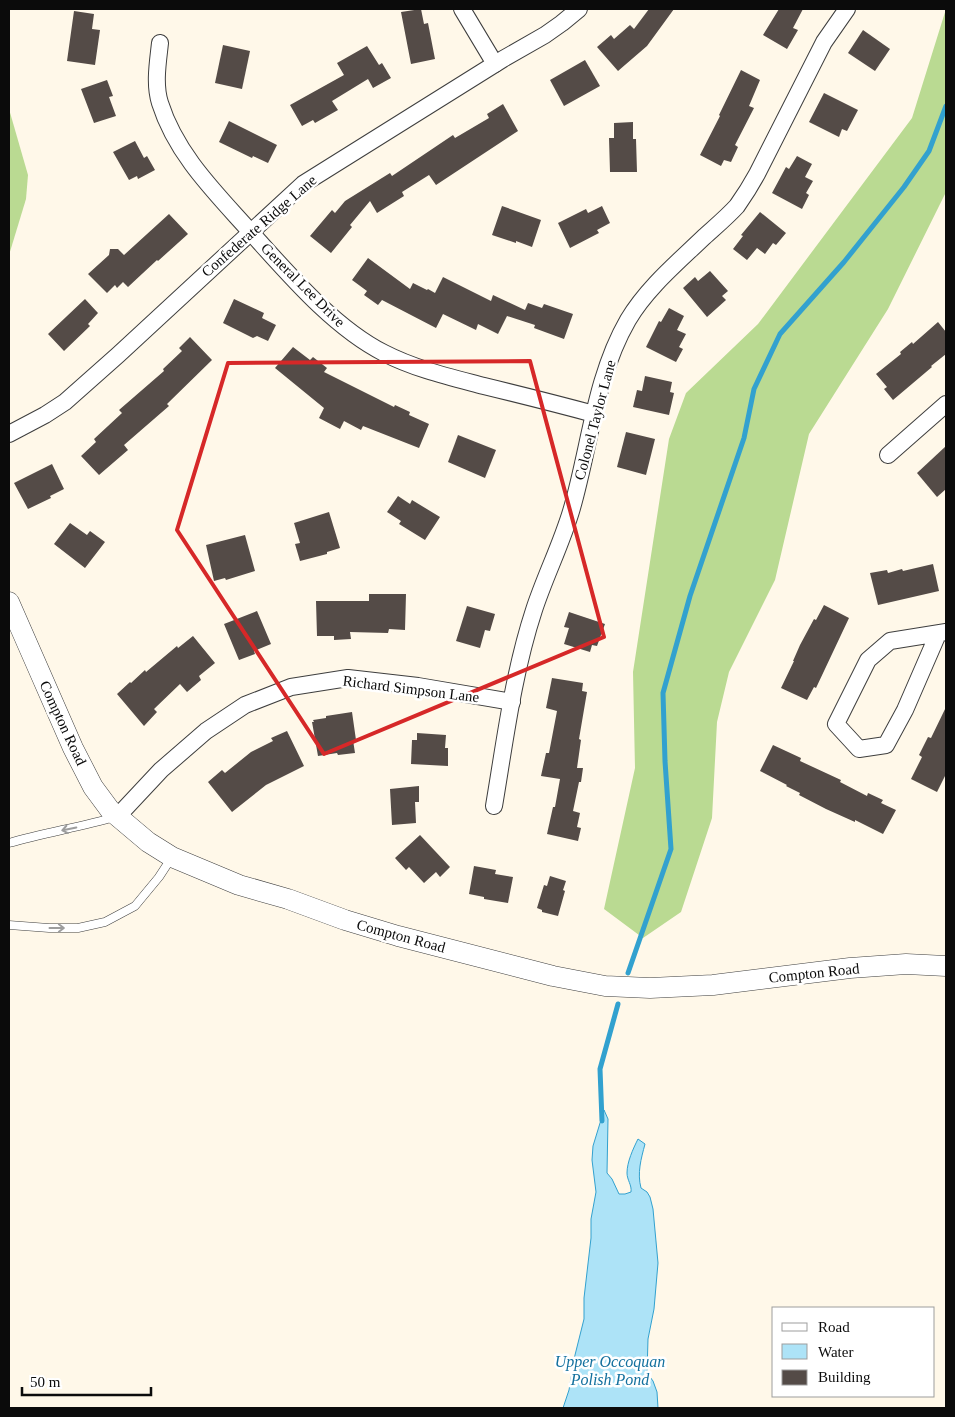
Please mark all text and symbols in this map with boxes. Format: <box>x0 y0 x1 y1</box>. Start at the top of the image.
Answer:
street label: Confederate Ridge Lane <box>198 172 320 280</box>
street label: General Lee Drive <box>258 240 348 330</box>
street label: Colonel Taylor Lane <box>571 358 619 482</box>
street label: Richard Simpson Lane <box>342 673 481 705</box>
street label: Compton Road <box>36 678 90 768</box>
one-way arrow <box>62 825 78 834</box>
street label: Compton Road <box>355 916 448 956</box>
one-way arrow <box>49 923 65 933</box>
street label: Compton Road <box>768 960 861 986</box>
legend <box>772 1307 935 1397</box>
text: Road <box>818 1319 850 1335</box>
text: Water <box>818 1344 853 1360</box>
water label: Upper Occoquan Polish Pond <box>555 1353 665 1388</box>
scale bar <box>22 1364 151 1396</box>
text: Building <box>818 1369 871 1385</box>
text: 50 m <box>30 1374 61 1390</box>

